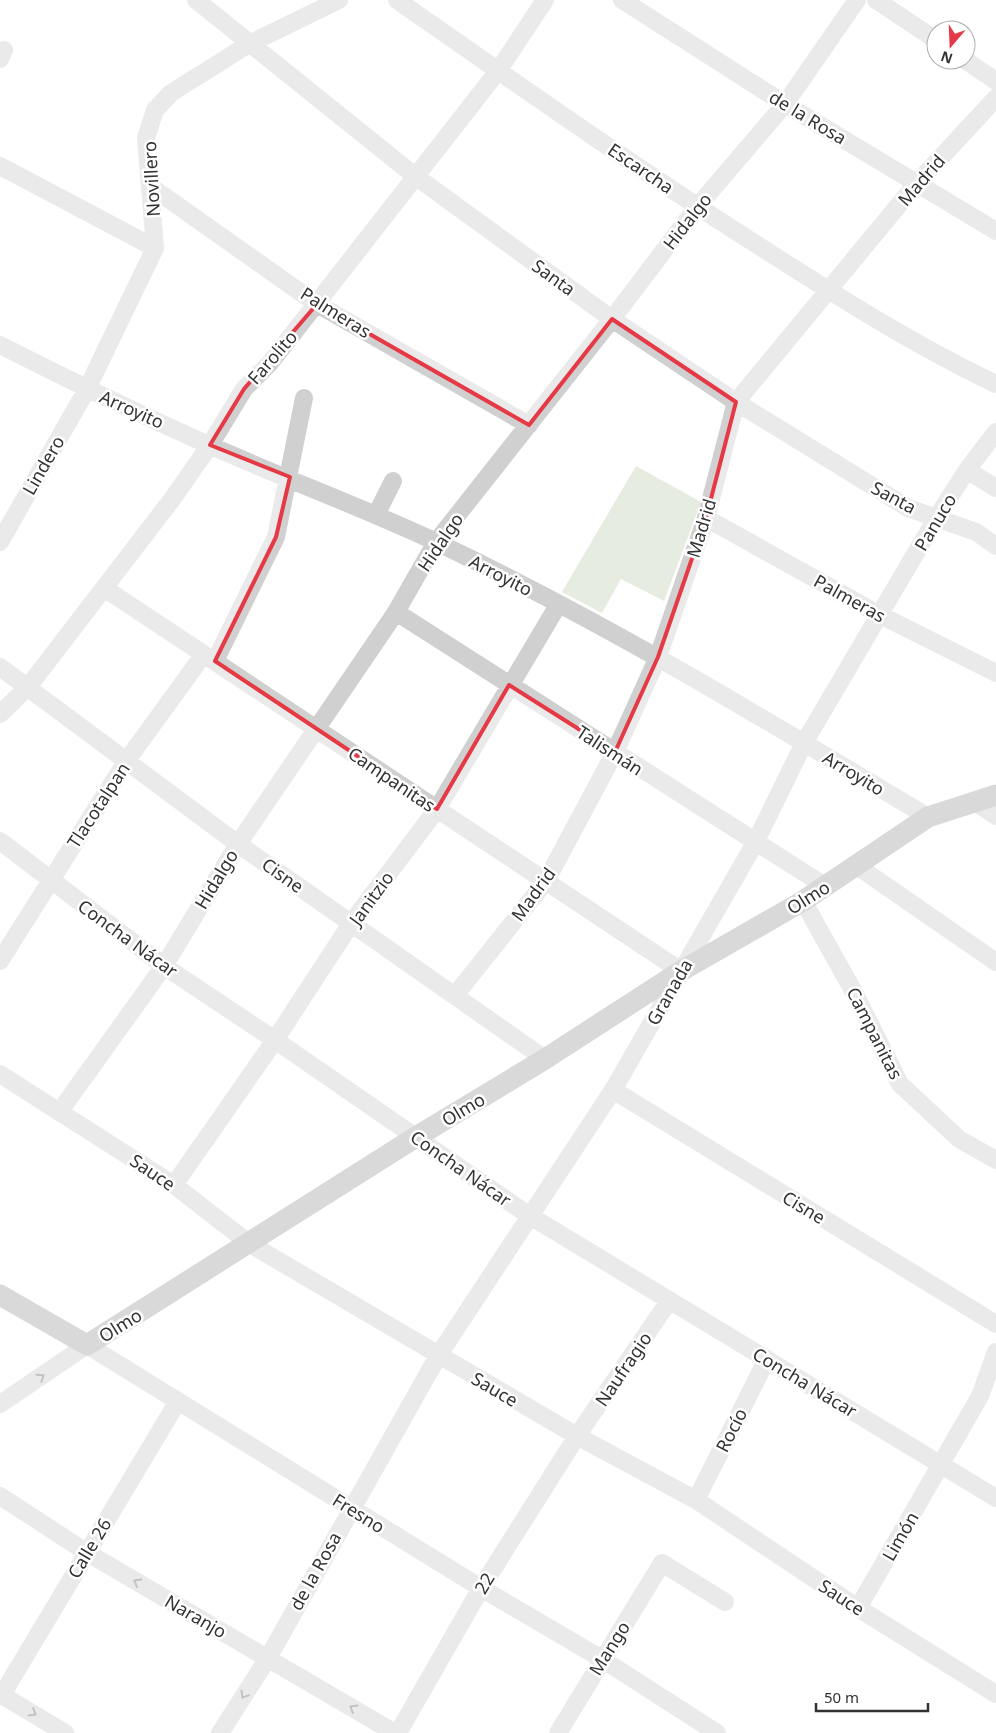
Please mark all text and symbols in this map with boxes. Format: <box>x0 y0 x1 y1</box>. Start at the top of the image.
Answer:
north arrow <box>926 20 976 70</box>
text: N <box>938 47 955 69</box>
street label: de la Rosa <box>765 85 851 149</box>
street label: Escarcha <box>603 137 679 199</box>
street label: Novillero <box>137 141 165 217</box>
street label: Madrid <box>892 149 950 211</box>
street label: Hidalgo <box>657 188 717 254</box>
street label: Santa <box>528 253 580 301</box>
street label: Palmeras <box>296 281 376 343</box>
street label: Farolito <box>242 325 302 389</box>
street label: Arroyito <box>96 384 168 434</box>
street label: Lindero <box>17 431 69 499</box>
street label: Santa <box>867 475 921 519</box>
street label: Panuco <box>909 489 961 555</box>
street label: Madrid <box>681 495 721 561</box>
street label: Hidalgo <box>412 508 468 576</box>
street label: Arroyito <box>465 549 537 601</box>
street label: Palmeras <box>810 568 890 628</box>
street label: Talismán <box>572 720 648 780</box>
street label: Campanitas <box>344 741 440 817</box>
street label: Arroyito <box>819 745 889 801</box>
street label: Tlacotalpan <box>61 757 135 853</box>
street label: Hidalgo <box>189 845 243 913</box>
street label: Cisne <box>257 852 309 898</box>
street label: Madrid <box>505 862 561 926</box>
street label: Janitzio <box>342 866 399 931</box>
street label: Olmo <box>782 875 834 919</box>
street label: Concha Nácar <box>73 894 183 983</box>
street label: Granada <box>640 955 698 1029</box>
street label: Campanitas <box>842 983 908 1083</box>
street label: Olmo <box>437 1087 489 1131</box>
street label: Concha Nácar <box>406 1124 517 1212</box>
street label: Sauce <box>126 1148 180 1196</box>
street label: Cisne <box>778 1185 830 1229</box>
street label: Olmo <box>94 1303 146 1347</box>
street label: Naufragio <box>589 1327 657 1411</box>
street label: Concha Nácar <box>748 1341 862 1423</box>
street label: Sauce <box>467 1366 523 1412</box>
one-way arrow <box>35 1373 44 1383</box>
street label: Rocío <box>710 1404 752 1456</box>
street label: Fresno <box>328 1488 390 1538</box>
street label: Limón <box>876 1507 924 1565</box>
street label: Calle 26 <box>62 1513 116 1583</box>
street label: de la Rosa <box>284 1528 346 1614</box>
street label: 22 <box>468 1568 500 1598</box>
street label: Sauce <box>815 1573 869 1621</box>
one-way arrow <box>133 1578 142 1588</box>
street label: Naranjo <box>161 1589 231 1643</box>
street label: Mango <box>583 1616 635 1680</box>
scale bar <box>816 1680 928 1712</box>
text: 50 m <box>824 1687 859 1707</box>
one-way arrow <box>240 1690 250 1699</box>
one-way arrow <box>349 1705 358 1715</box>
one-way arrow <box>27 1707 36 1717</box>

